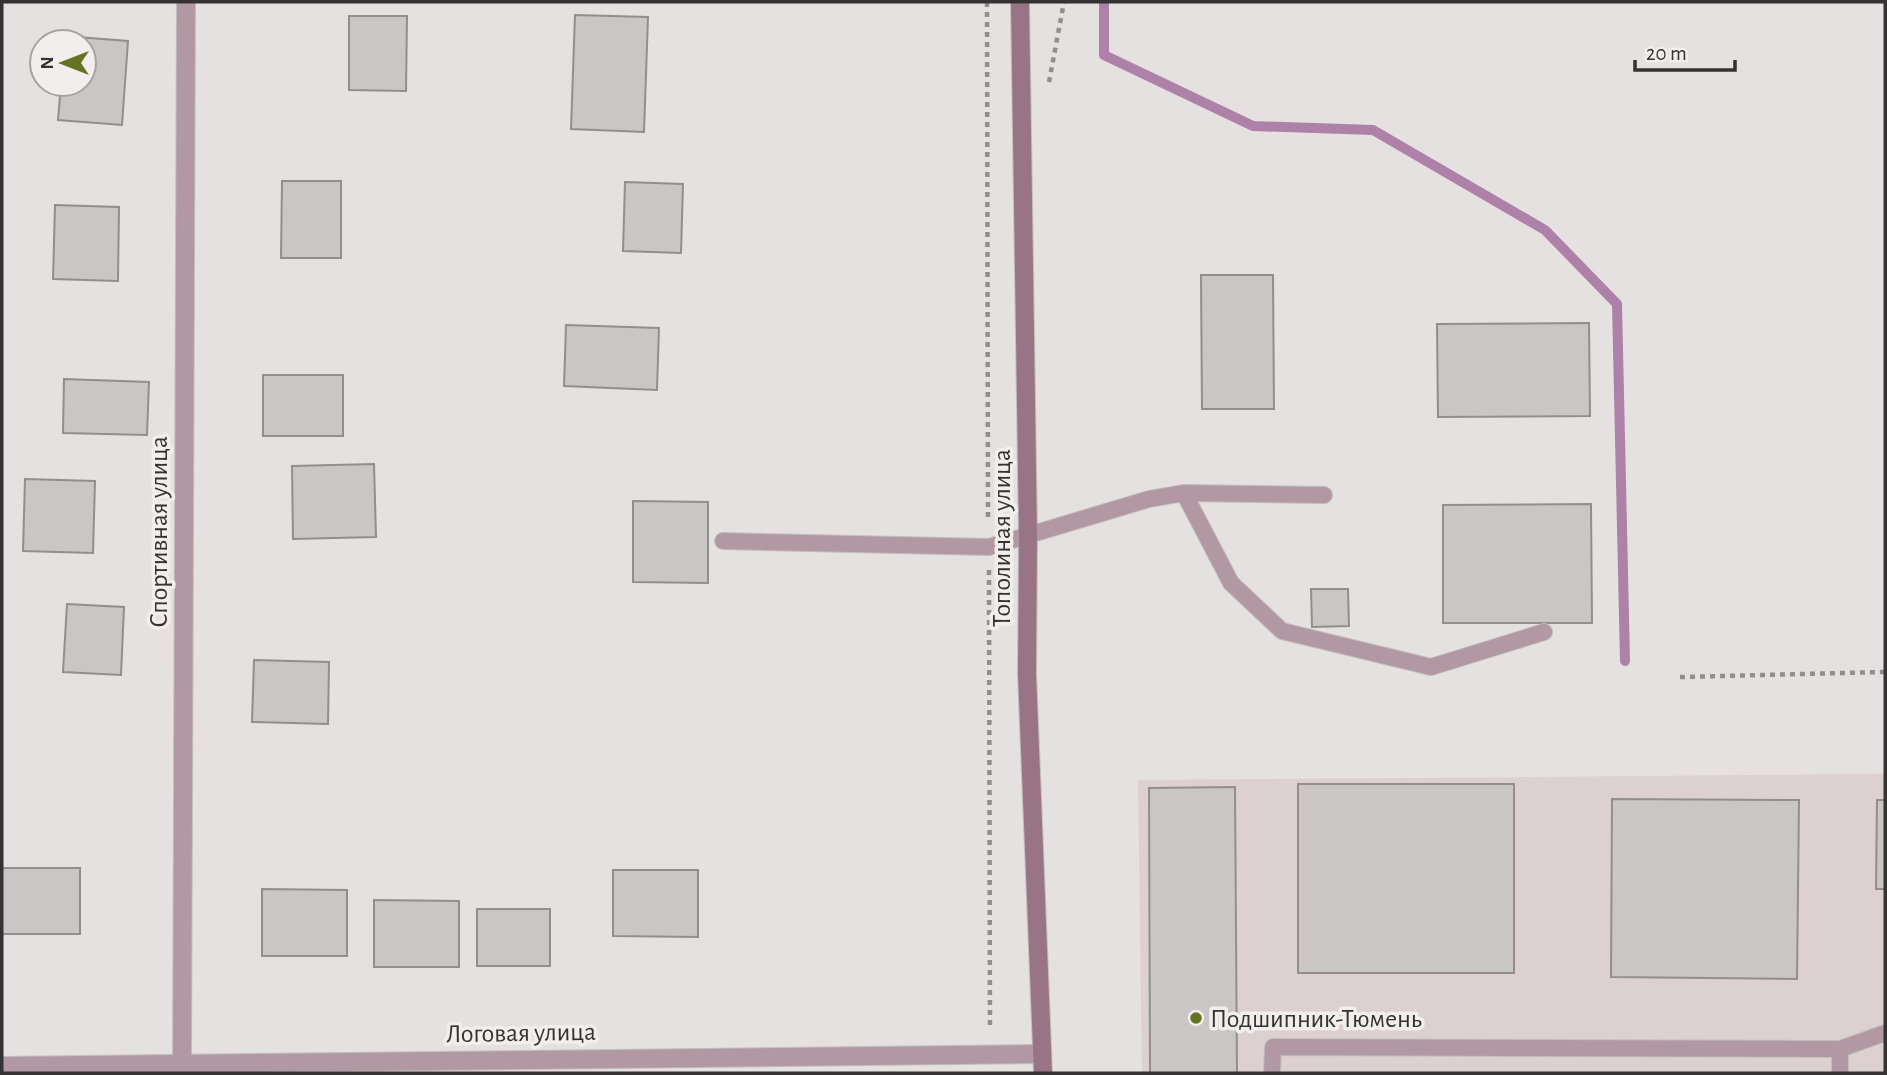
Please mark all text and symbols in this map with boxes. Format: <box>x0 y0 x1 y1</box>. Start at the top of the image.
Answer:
north arrow <box>28 28 98 98</box>
scale bar <box>1635 28 1735 72</box>
text: 20 m <box>1646 43 1687 64</box>
text: N <box>38 56 57 70</box>
street label: Спортивная улица <box>146 436 172 628</box>
street label: Тополиная улица <box>989 449 1015 627</box>
place label: Подшипник-Тюмень <box>1210 1006 1422 1032</box>
marker: Подшипник-Тюмень <box>1188 1010 1204 1026</box>
street label: Логовая улица <box>446 1019 596 1047</box>

